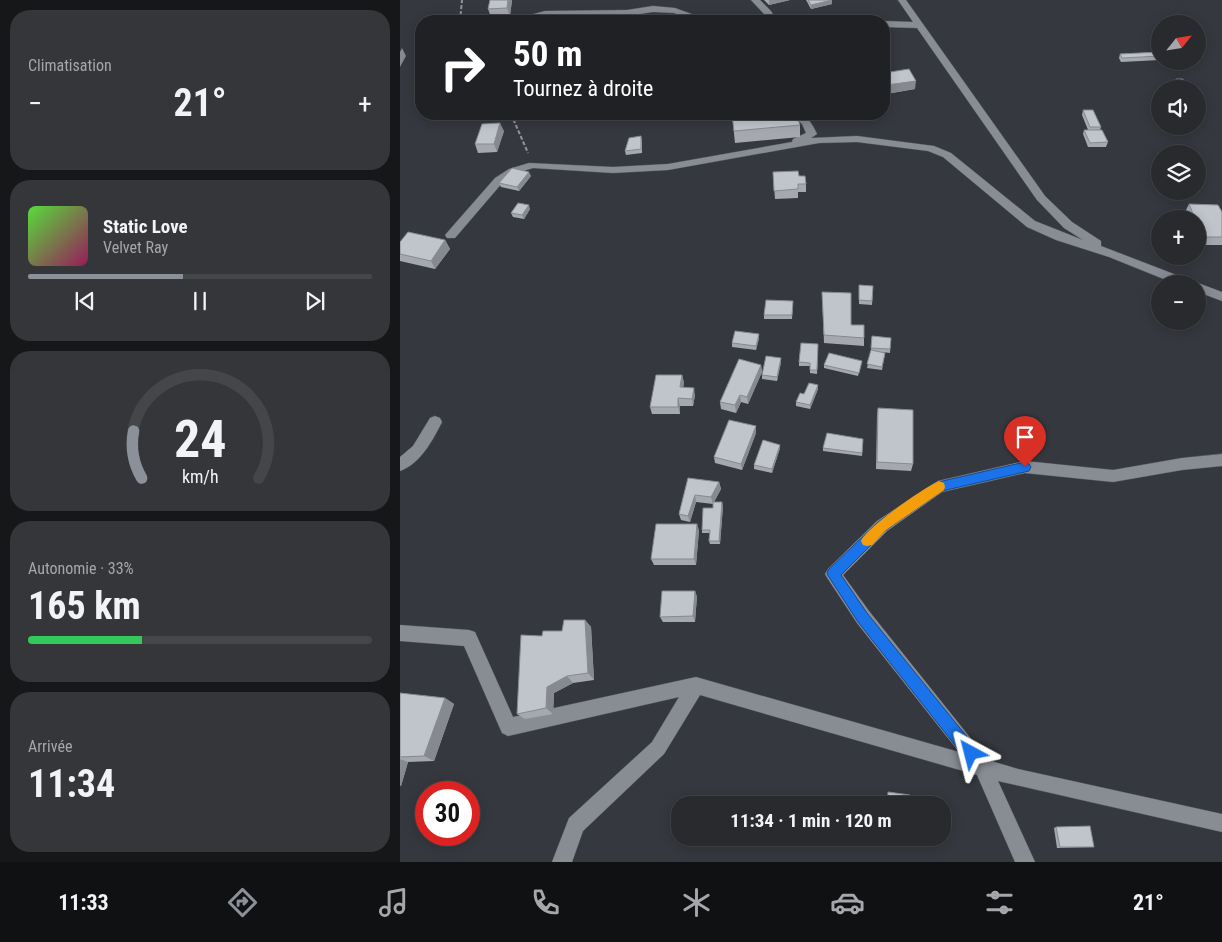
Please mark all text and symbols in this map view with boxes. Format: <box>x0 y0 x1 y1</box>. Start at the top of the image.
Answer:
north arrow <box>1151 15 1206 70</box>
map controls <box>1151 15 1206 330</box>
text: 50 m <box>513 34 582 75</box>
icon: right <box>430 35 495 100</box>
text: Climatisation <box>28 56 112 75</box>
text: Tournez à droite <box>513 76 653 101</box>
button: sound <box>1151 80 1206 135</box>
text: 21° <box>173 81 227 125</box>
text: − <box>28 87 42 120</box>
text: + <box>358 87 372 120</box>
button: layers <box>1151 145 1206 200</box>
button: + <box>1151 210 1206 265</box>
text: Static Love <box>103 215 188 238</box>
text: Velvet Ray <box>103 238 168 257</box>
button: − <box>1151 275 1206 330</box>
icon: previous <box>71 287 99 315</box>
icon: pause <box>186 287 214 315</box>
icon: next <box>301 287 329 315</box>
text: 24 <box>174 409 226 470</box>
pin <box>1004 416 1046 467</box>
icon: arrive <box>1011 423 1039 451</box>
text: km/h <box>182 466 218 487</box>
text: Autonomie · 33% <box>28 559 134 578</box>
text: 165 km <box>28 584 141 628</box>
position arrow <box>944 726 996 778</box>
text: Arrivée <box>28 737 72 756</box>
text: 11:34 <box>28 762 115 806</box>
speed limit sign: 30 <box>415 781 480 846</box>
text: 11:34 · 1 min · 120 m <box>730 809 892 832</box>
icon: directions <box>225 885 260 920</box>
icon: music <box>376 885 411 920</box>
icon: phone <box>528 885 563 920</box>
icon: climate <box>679 885 714 920</box>
icon: car <box>830 885 865 920</box>
icon: filters <box>982 885 1017 920</box>
text: 11:33 <box>58 890 109 915</box>
text: 21° <box>1133 890 1164 915</box>

